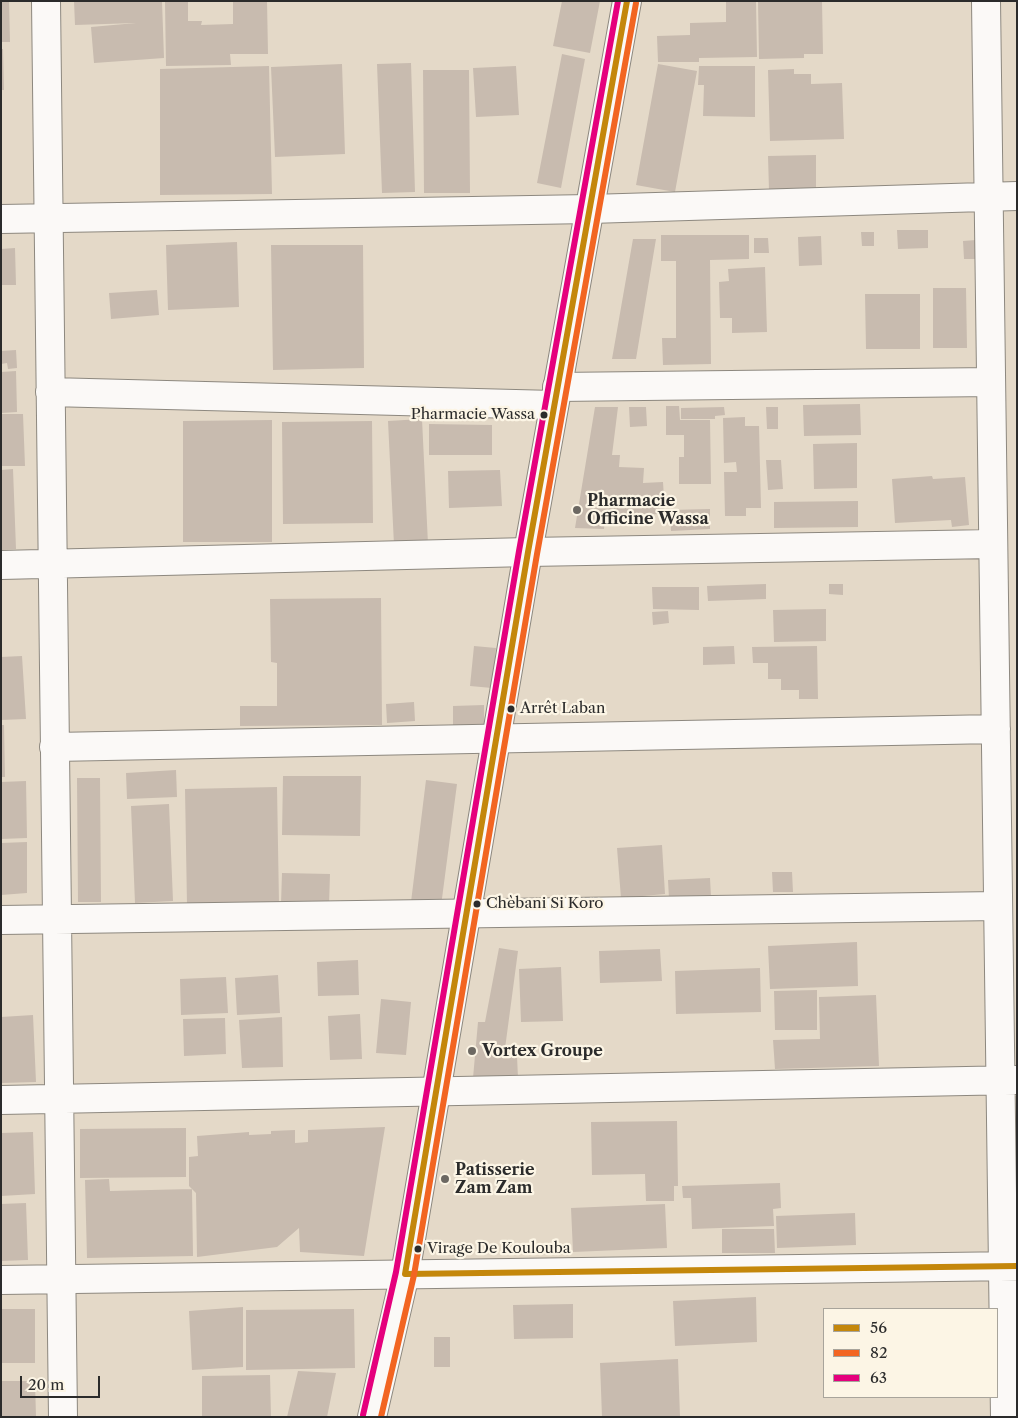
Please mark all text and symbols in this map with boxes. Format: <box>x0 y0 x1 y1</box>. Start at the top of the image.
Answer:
place label: Pharmacie Wassa <box>411 406 535 424</box>
marker: Pharmacie Wassa <box>539 410 549 420</box>
place label: Pharmacie Officine Wassa <box>587 491 709 529</box>
marker: Pharmacie Officine Wassa <box>571 504 583 516</box>
place label: Arrêt Laban <box>520 700 605 718</box>
marker: Arrêt Laban <box>506 704 516 714</box>
place label: Chèbani Si Koro <box>486 895 603 913</box>
marker: Chèbani Si Koro <box>472 899 482 909</box>
place label: Vortex Groupe <box>482 1041 603 1061</box>
marker: Vortex Groupe <box>466 1045 478 1057</box>
place label: Patisserie Zam Zam <box>455 1160 535 1198</box>
marker: Patisserie Zam Zam <box>439 1173 451 1185</box>
place label: Virage De Koulouba <box>427 1240 571 1258</box>
marker: Virage De Koulouba <box>413 1244 423 1254</box>
legend <box>823 1308 998 1398</box>
text: 56 <box>870 1318 887 1337</box>
text: 82 <box>870 1343 888 1362</box>
scale bar <box>22 1366 102 1398</box>
text: 63 <box>870 1368 887 1387</box>
text: 20 m <box>28 1375 64 1394</box>

